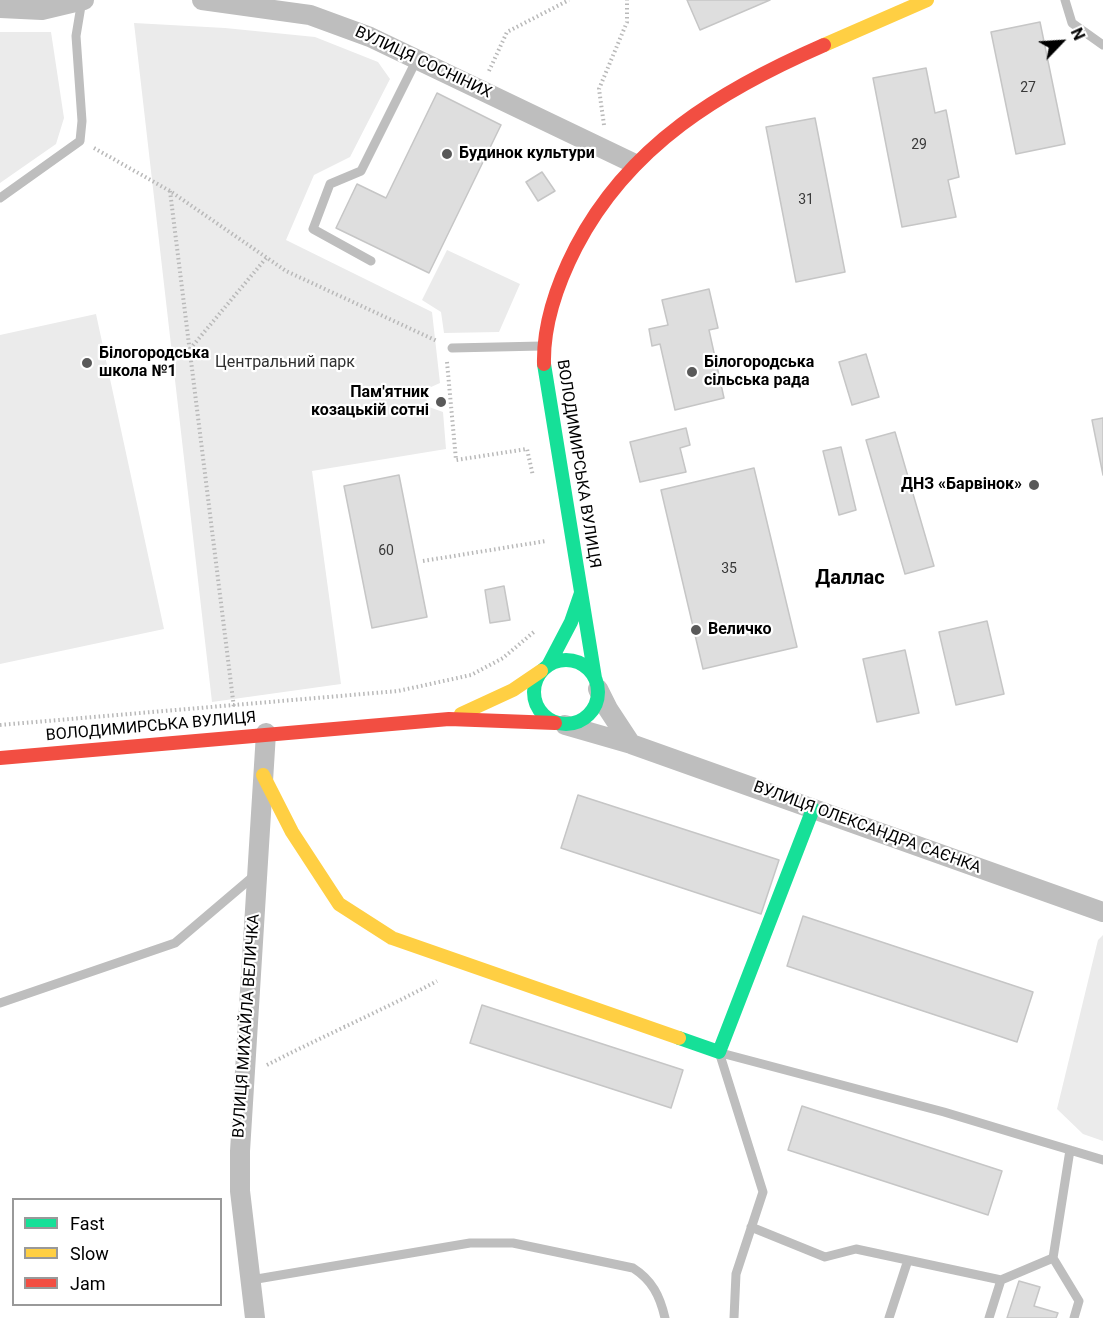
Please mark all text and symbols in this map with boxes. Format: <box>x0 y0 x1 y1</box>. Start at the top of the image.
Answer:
north arrow <box>1031 12 1091 72</box>
street label: ВУЛИЦЯ СОСНІНИХ <box>352 23 494 103</box>
text: N <box>1067 25 1089 43</box>
house number: 27 <box>1020 80 1036 96</box>
house number: 29 <box>911 137 927 153</box>
place label: Будинок культури <box>459 144 595 164</box>
marker: Будинок культури <box>440 147 454 161</box>
house number: 31 <box>798 192 814 208</box>
place label: Білогородська школа №1 <box>99 344 209 382</box>
park label: Центральний парк <box>215 353 355 373</box>
place label: Білогородська сільська рада <box>704 353 814 391</box>
marker: Білогородська школа №1 <box>80 356 94 370</box>
street label: ВОЛОДИМИРСЬКА ВУЛИЦЯ <box>552 358 604 570</box>
marker: Білогородська сільська рада <box>685 365 699 379</box>
place label: Пам'ятник козацькій сотні <box>311 383 429 421</box>
marker: Пам'ятник козацькій сотні <box>434 395 448 409</box>
place label: ДНЗ «Барвінок» <box>901 475 1022 495</box>
marker: ДНЗ «Барвінок» <box>1027 478 1041 492</box>
house number: 60 <box>378 543 394 559</box>
house number: 35 <box>721 561 737 577</box>
district label: Даллас <box>815 567 885 591</box>
place label: Величко <box>708 620 772 640</box>
marker: Величко <box>689 623 703 637</box>
street label: ВОЛОДИМИРСЬКА ВУЛИЦЯ <box>45 708 257 746</box>
street label: ВУЛИЦЯ ОЛЕКСАНДРА САЄНКА <box>751 778 983 878</box>
street label: ВУЛИЦЯ МИХАЙЛА ВЕЛИЧКА <box>230 913 264 1139</box>
legend <box>12 1198 222 1306</box>
text: Fast <box>70 1213 105 1234</box>
text: Slow <box>70 1243 109 1264</box>
text: Jam <box>70 1273 106 1294</box>

